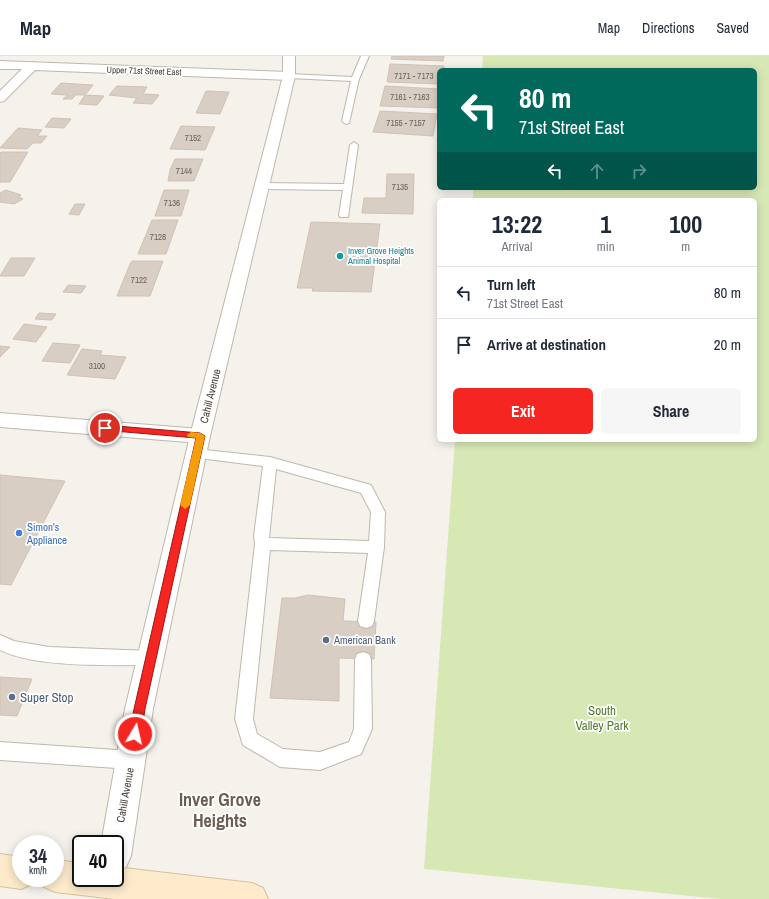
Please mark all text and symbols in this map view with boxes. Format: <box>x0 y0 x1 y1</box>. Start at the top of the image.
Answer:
text: Map <box>20 15 51 41</box>
text: Map <box>598 19 620 37</box>
text: Directions <box>642 19 694 37</box>
text: Saved <box>716 19 749 37</box>
street label: Upper 71st Street East <box>106 64 182 78</box>
house number: 7171 - 7173 <box>394 70 434 82</box>
text: 80 m <box>519 79 571 117</box>
icon: left <box>453 84 505 136</box>
house number: 7161 - 7163 <box>390 91 430 103</box>
text: 71st Street East <box>519 115 624 140</box>
house number: 7155 - 7157 <box>386 117 426 129</box>
house number: 7152 <box>185 132 201 144</box>
icon: left <box>544 160 566 182</box>
icon: ahead <box>586 160 608 182</box>
icon: right <box>628 160 650 182</box>
house number: 7144 <box>176 165 192 177</box>
house number: 7135 <box>392 181 408 193</box>
house number: 7136 <box>164 197 180 209</box>
text: 13:22 <box>492 208 542 240</box>
text: 1 <box>600 208 611 240</box>
text: 100 <box>669 208 702 240</box>
house number: 7128 <box>150 231 166 243</box>
text: Arrival <box>502 238 532 255</box>
text: min <box>597 238 615 255</box>
text: m <box>681 238 690 255</box>
place label: Inver Grove Heights Animal Hospital <box>347 245 414 267</box>
marker: Inver Grove Heights Animal Hospital <box>335 251 345 261</box>
house number: 7122 <box>131 274 147 286</box>
text: Turn left <box>487 274 535 295</box>
icon: left <box>453 282 475 304</box>
text: 80 m <box>714 282 741 303</box>
text: 71st Street East <box>487 295 563 312</box>
icon: arrive <box>453 334 475 356</box>
text: Arrive at destination <box>487 334 606 355</box>
text: 20 m <box>714 334 741 355</box>
house number: 3100 <box>89 360 105 372</box>
street label: Cahill Avenue <box>196 367 224 425</box>
button: Exit <box>453 388 593 434</box>
button: Share <box>601 388 741 434</box>
pin <box>88 411 122 445</box>
icon: arrive <box>94 417 116 439</box>
place label: Simon's Appliance <box>26 520 67 547</box>
marker: Simon's Appliance <box>14 528 24 538</box>
place label: American Bank <box>333 633 396 647</box>
marker: American Bank <box>321 635 331 645</box>
place label: Super Stop <box>20 689 73 706</box>
marker: Super Stop <box>7 692 17 702</box>
park label: South Valley Park <box>575 702 629 734</box>
position arrow <box>114 713 156 755</box>
street label: Cahill Avenue <box>113 766 137 824</box>
district label: Inver Grove Heights <box>179 787 261 833</box>
speed limit sign: 40 <box>72 835 124 887</box>
text: 34 <box>29 842 47 869</box>
text: km/h <box>29 864 47 877</box>

